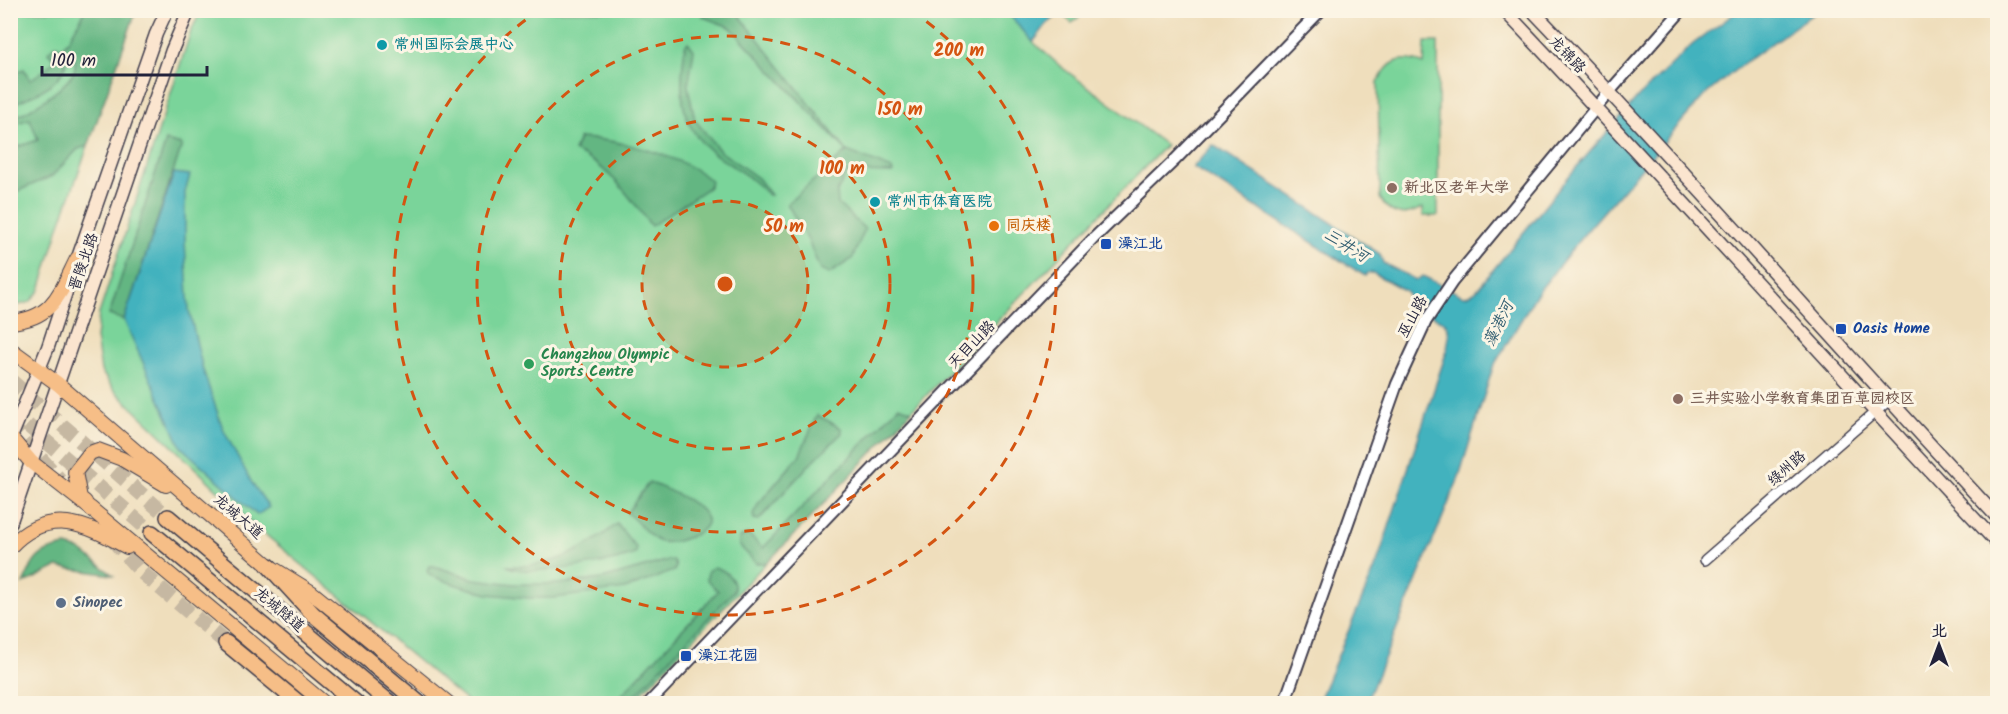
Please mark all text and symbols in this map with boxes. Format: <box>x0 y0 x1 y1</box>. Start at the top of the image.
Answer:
street label: 龙锦路 <box>1543 30 1591 80</box>
place label: 常州国际会展中心 <box>394 33 514 57</box>
text: 200 m <box>934 37 985 66</box>
marker: 常州国际会展中心 <box>375 38 389 52</box>
scale bar <box>42 39 207 77</box>
text: 100 m <box>51 47 96 76</box>
text: 150 m <box>877 96 923 125</box>
text: 100 m <box>819 155 865 184</box>
place label: 新北区老年大学 <box>1404 176 1509 200</box>
marker: 新北区老年大学 <box>1385 181 1399 195</box>
place label: 常州市体育医院 <box>887 190 992 214</box>
marker: 常州市体育医院 <box>868 195 882 209</box>
text: 50 m <box>763 213 804 242</box>
place label: 同庆楼 <box>1006 214 1051 238</box>
marker: 同庆楼 <box>987 219 1001 233</box>
water label: 三井河 <box>1319 223 1376 271</box>
street label: 晋陵北路 <box>63 230 105 294</box>
place label: 澡江北 <box>1118 232 1163 256</box>
marker: 澡江北 <box>1099 237 1113 251</box>
centre of rings <box>715 274 735 294</box>
street label: 巫山路 <box>1392 291 1434 343</box>
water label: 藻港河 <box>1477 294 1522 351</box>
street label: 天目山路 <box>943 315 1001 375</box>
place label: Oasis Home <box>1853 317 1931 341</box>
marker: Oasis Home <box>1834 322 1848 336</box>
place label: Changzhou Olympic Sports Centre <box>541 343 670 384</box>
marker: Changzhou Olympic Sports Centre <box>522 357 536 371</box>
place label: 三井实验小学教育集团百草园校区 <box>1690 387 1915 411</box>
marker: 三井实验小学教育集团百草园校区 <box>1671 392 1685 406</box>
street label: 绿州路 <box>1762 445 1812 493</box>
street label: 龙城大道 <box>207 488 269 546</box>
street label: 龙城隧道 <box>248 582 310 638</box>
place label: Sinopec <box>73 591 123 615</box>
marker: Sinopec <box>54 596 68 610</box>
north arrow <box>1909 615 1969 675</box>
text: 北 <box>1931 619 1947 644</box>
place label: 澡江花园 <box>698 644 758 668</box>
marker: 澡江花园 <box>679 649 693 663</box>

